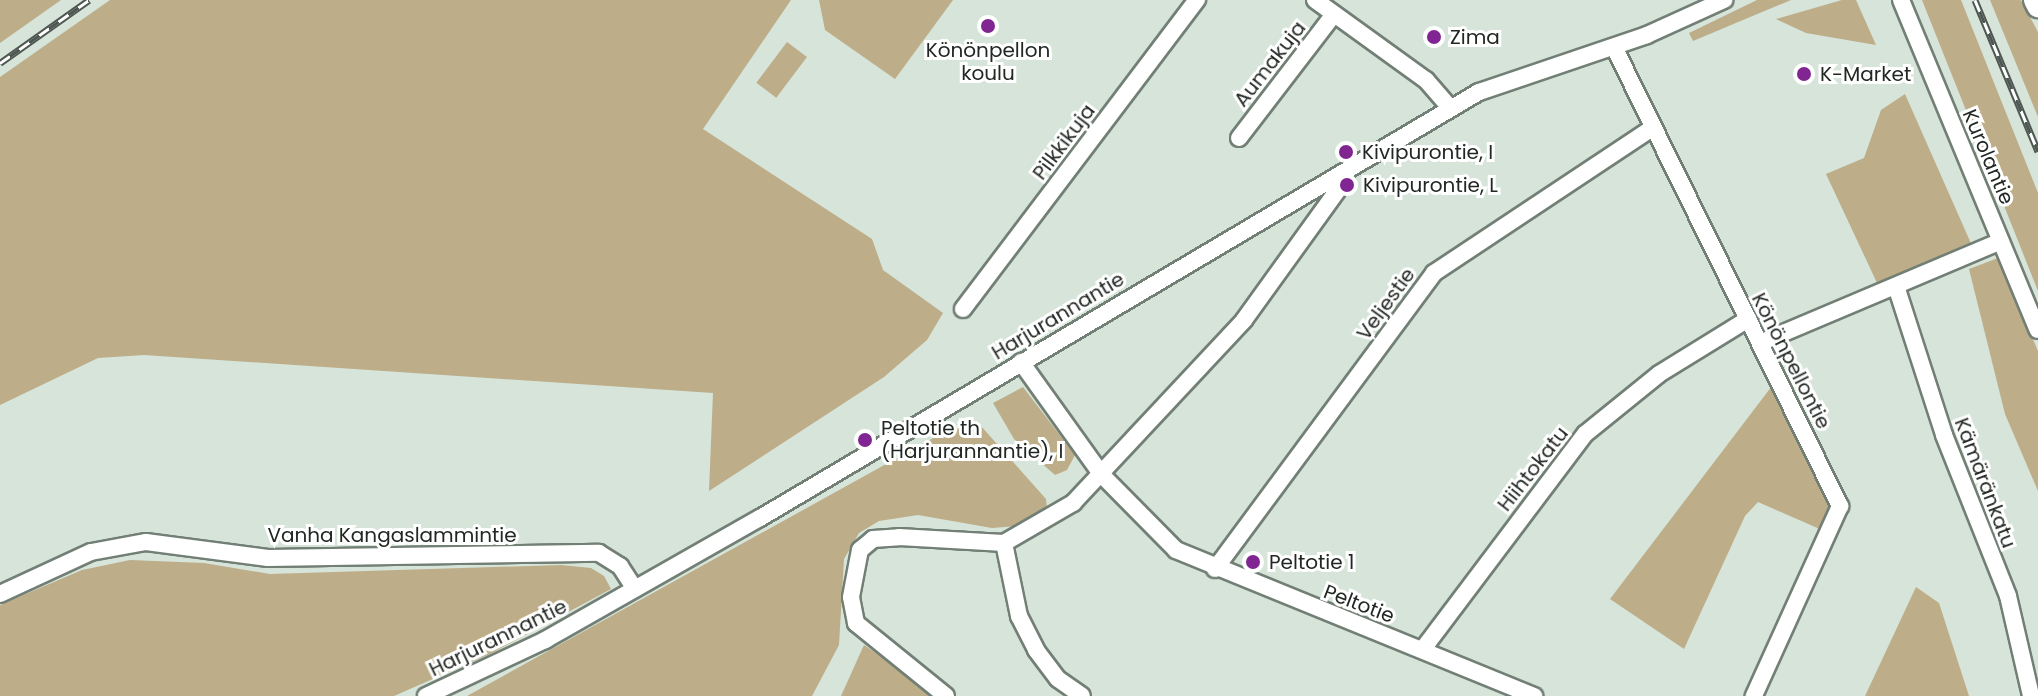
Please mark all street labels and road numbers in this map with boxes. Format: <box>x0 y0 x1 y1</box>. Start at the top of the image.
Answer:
street label: Aumakuja <box>1229 16 1311 112</box>
street label: Pilkkikuja <box>1028 99 1100 185</box>
street label: Kurolantie <box>1957 106 2019 208</box>
street label: Veljestie <box>1352 263 1420 345</box>
street label: Harjurannantie <box>987 267 1129 365</box>
street label: Könönpellontie <box>1746 289 1836 433</box>
street label: Kämäränkatu <box>1949 415 2021 551</box>
street label: Hiihtokatu <box>1493 422 1573 516</box>
street label: Vanha Kangaslammintie <box>267 523 517 547</box>
street label: Peltotie <box>1320 580 1398 628</box>
street label: Harjurannantie <box>425 594 571 682</box>

